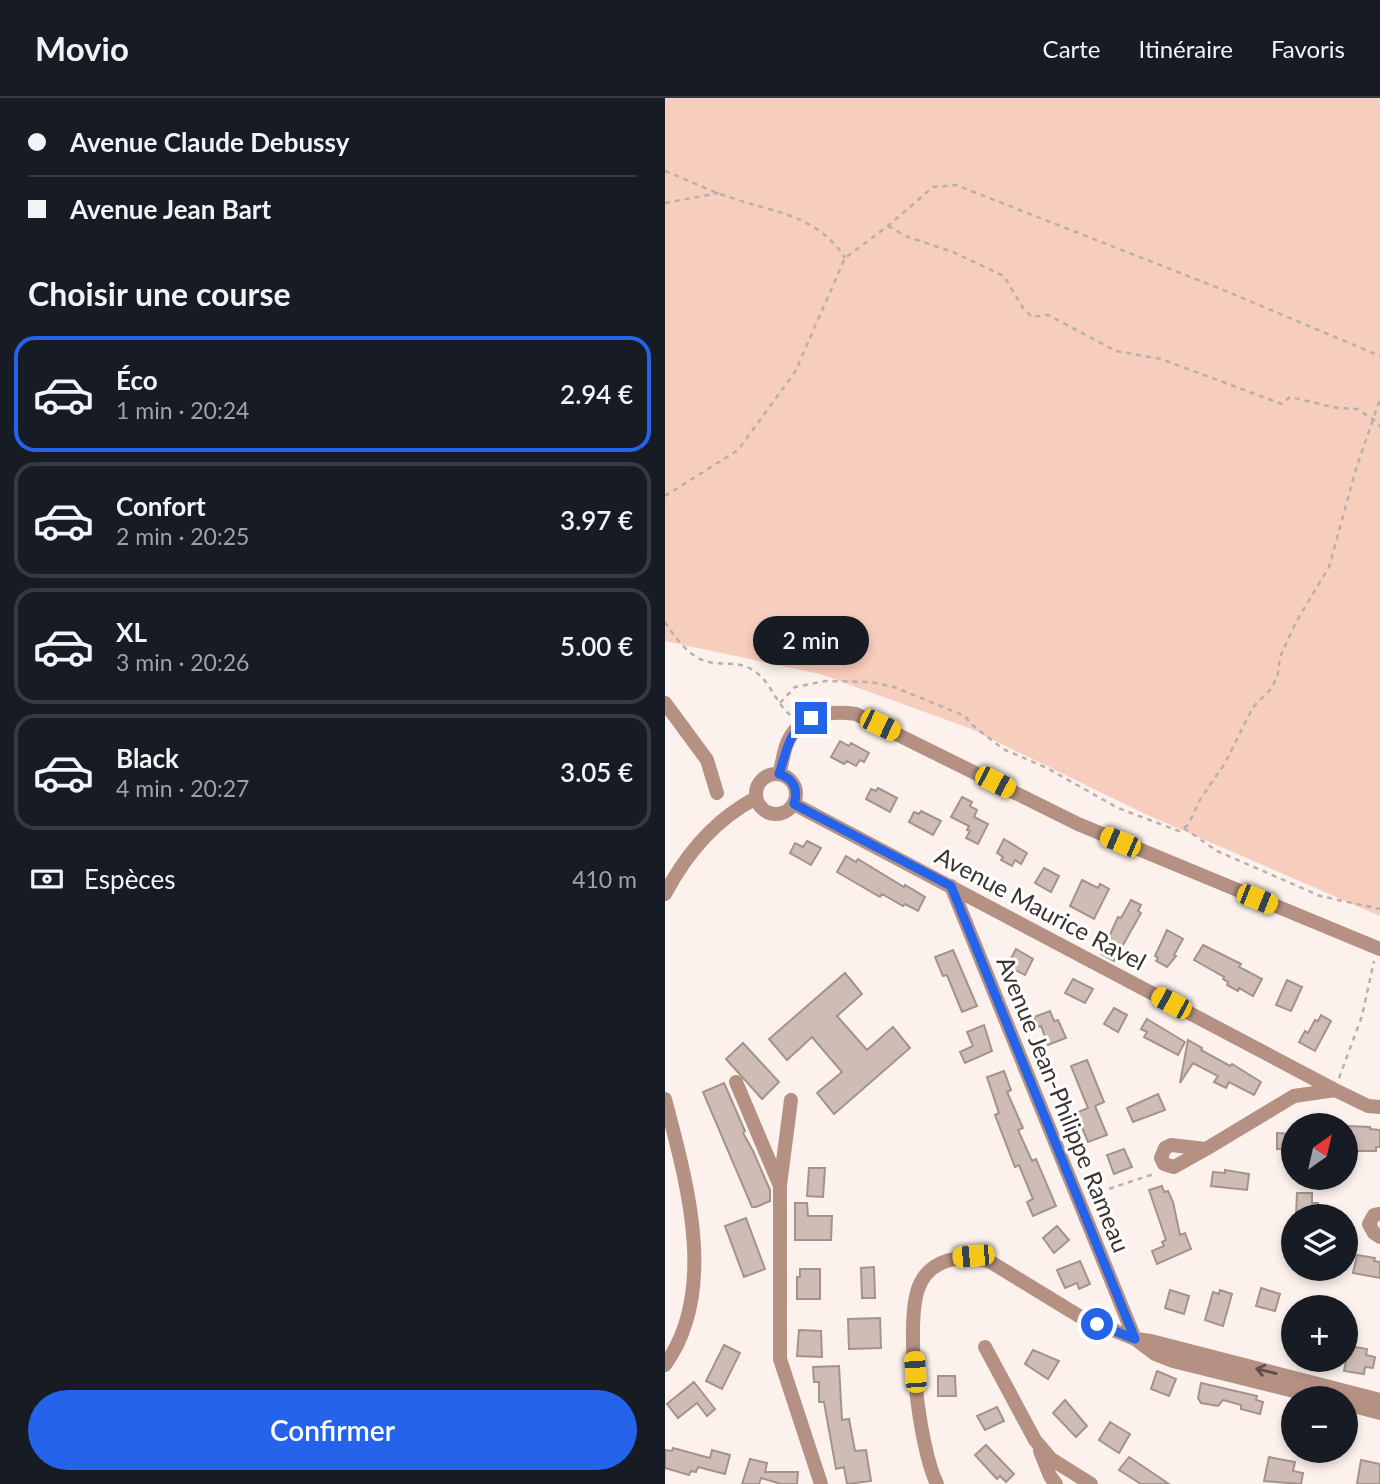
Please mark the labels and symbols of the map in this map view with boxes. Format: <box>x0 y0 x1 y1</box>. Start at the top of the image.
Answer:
callout: 2 min <box>753 616 869 666</box>
route end <box>795 702 827 734</box>
car <box>857 706 904 744</box>
car <box>972 763 1019 801</box>
car <box>1097 824 1144 860</box>
street label: Avenue Maurice Ravel <box>931 840 1151 976</box>
car <box>1234 881 1281 917</box>
street label: Avenue Jean-Philippe Rameau <box>991 952 1137 1256</box>
car <box>1148 984 1195 1022</box>
north arrow <box>1281 1113 1358 1190</box>
car <box>952 1244 995 1268</box>
route start <box>1081 1308 1113 1340</box>
car <box>904 1350 927 1394</box>
one-way arrow <box>1256 1363 1278 1376</box>

